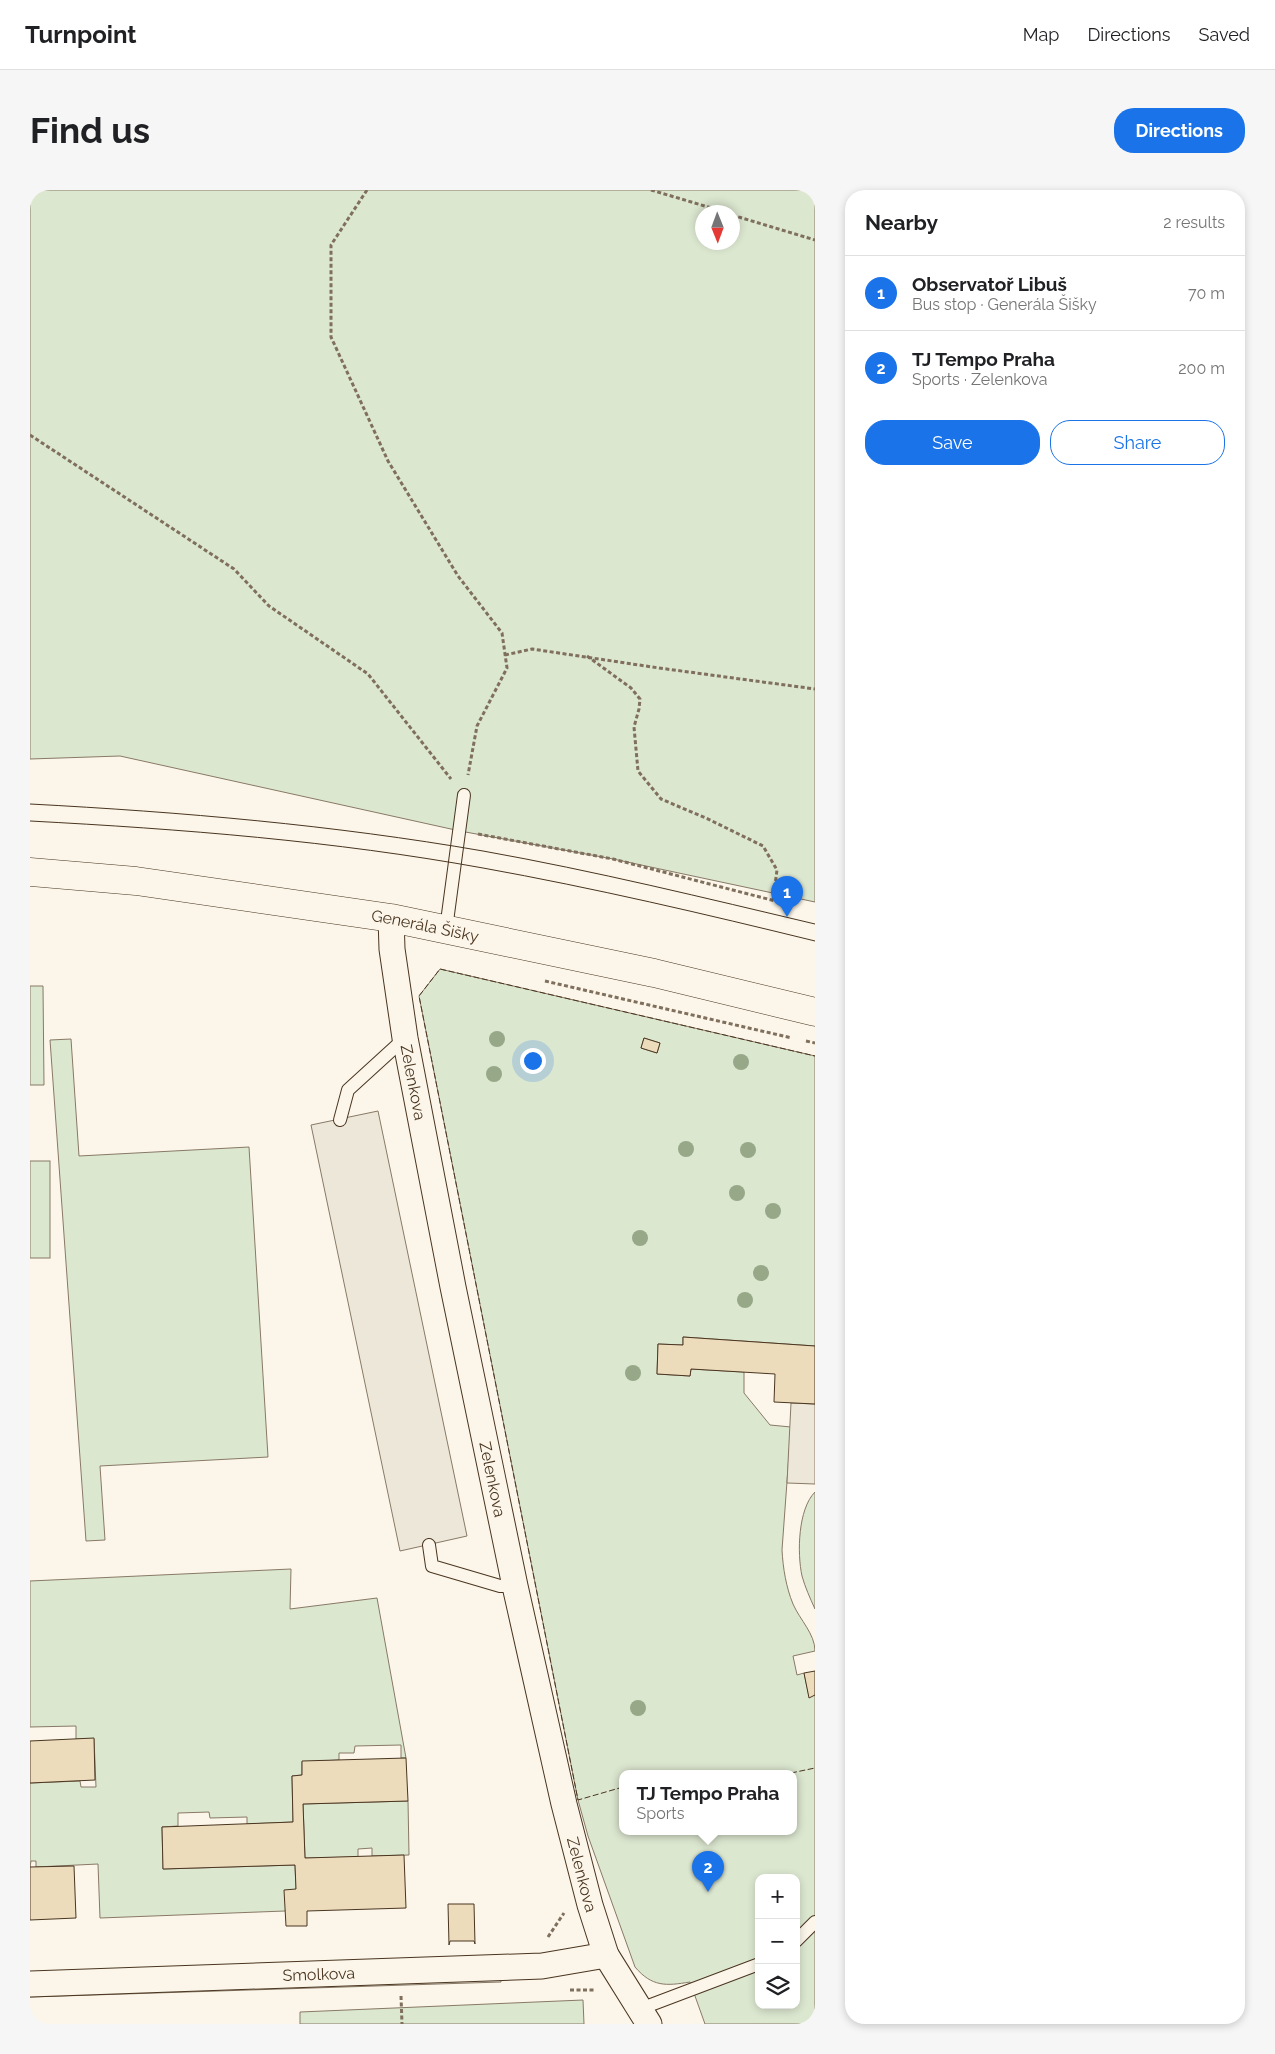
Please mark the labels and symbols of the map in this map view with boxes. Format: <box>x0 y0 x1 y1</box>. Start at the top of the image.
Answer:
north arrow <box>695 205 740 250</box>
pin: 1 <box>771 876 803 917</box>
street label: Generála Šišky <box>370 906 481 946</box>
street label: Zelenkova <box>397 1043 430 1122</box>
your location <box>520 1048 546 1074</box>
street label: Zelenkova <box>476 1440 510 1519</box>
street label: Zelenkova <box>563 1835 601 1914</box>
pin: 2 <box>692 1851 724 1892</box>
street label: Smolkova <box>282 1963 355 1985</box>

